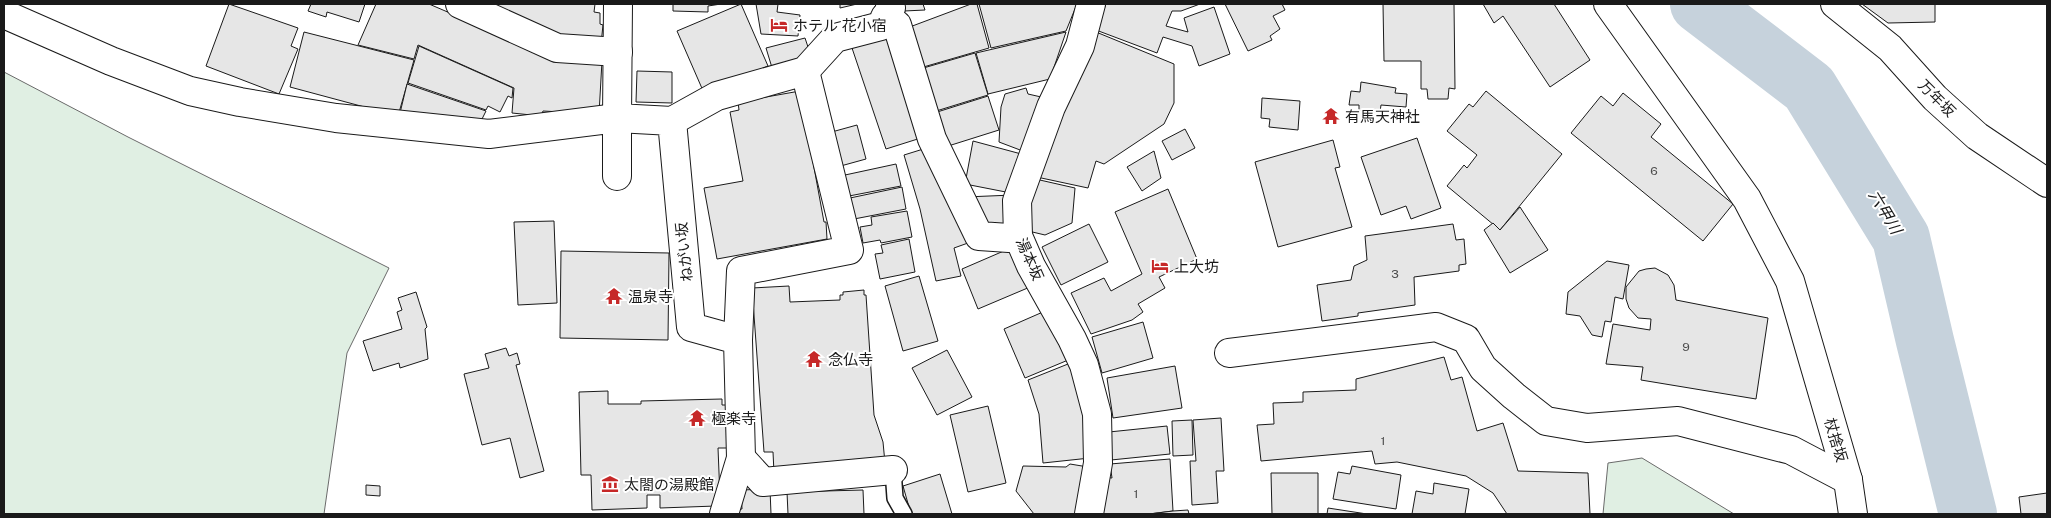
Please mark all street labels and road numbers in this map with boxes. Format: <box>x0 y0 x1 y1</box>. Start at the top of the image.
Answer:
street label: 万年坂 <box>1915 76 1959 120</box>
street label: ねがい坂 <box>672 221 696 283</box>
street label: 湯本坂 <box>1013 235 1047 283</box>
street label: 杖捨坂 <box>1821 416 1851 464</box>

